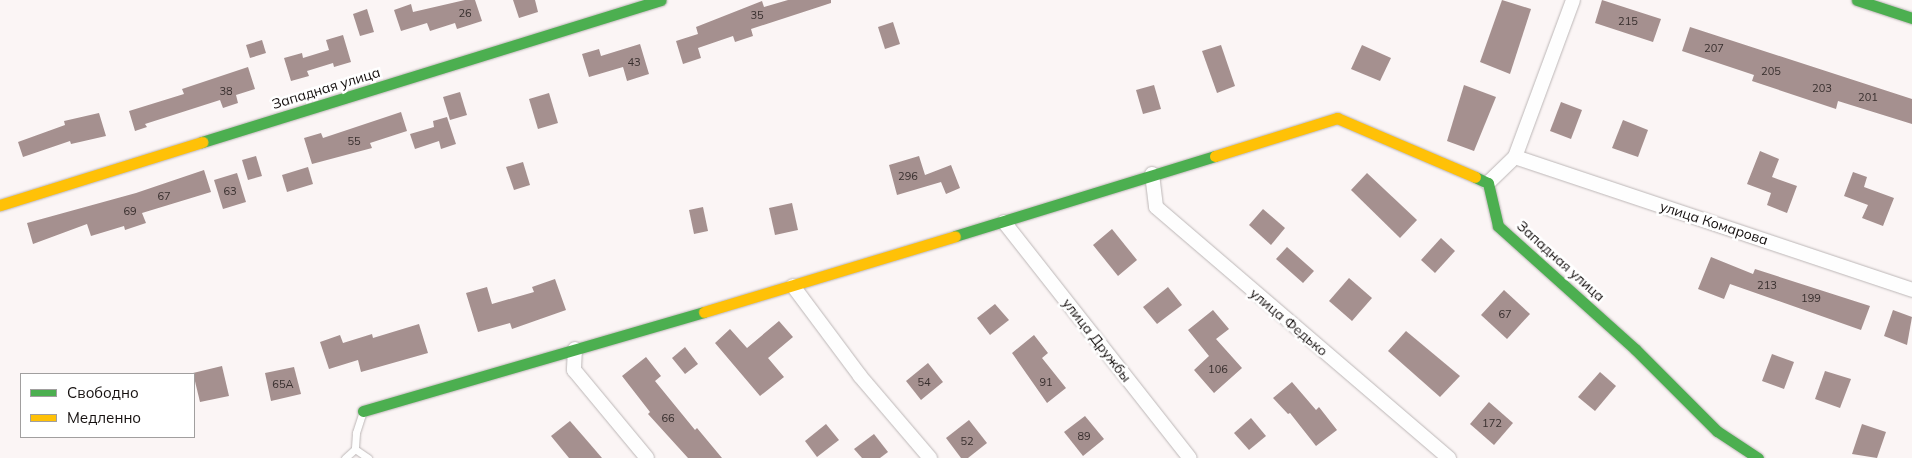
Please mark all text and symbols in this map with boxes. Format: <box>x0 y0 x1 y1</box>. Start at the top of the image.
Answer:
house number: 26 <box>458 6 472 20</box>
house number: 35 <box>750 8 764 22</box>
house number: 215 <box>1618 14 1638 28</box>
house number: 207 <box>1704 41 1724 55</box>
house number: 43 <box>627 55 641 69</box>
street label: Западная улица <box>270 64 382 112</box>
house number: 205 <box>1761 64 1781 78</box>
house number: 203 <box>1812 81 1832 95</box>
house number: 38 <box>219 84 233 98</box>
house number: 201 <box>1858 90 1878 104</box>
house number: 55 <box>347 134 361 148</box>
house number: 296 <box>898 169 918 183</box>
house number: 63 <box>223 184 237 198</box>
house number: 67 <box>157 189 171 203</box>
street label: улица Комарова <box>1658 198 1770 248</box>
house number: 69 <box>123 204 137 218</box>
street label: Западная улица <box>1514 217 1608 305</box>
house number: 213 <box>1757 278 1777 292</box>
street label: улица Федько <box>1247 285 1331 359</box>
house number: 199 <box>1801 291 1821 305</box>
street label: улица Дружбы <box>1059 295 1135 385</box>
house number: 67 <box>1498 307 1512 321</box>
house number: 106 <box>1208 362 1228 376</box>
legend <box>20 373 195 438</box>
house number: 54 <box>917 375 931 389</box>
house number: 91 <box>1039 375 1053 389</box>
house number: 65А <box>272 377 294 391</box>
text: Свободно <box>67 383 139 402</box>
text: Медленно <box>67 408 141 427</box>
house number: 66 <box>661 411 675 425</box>
house number: 172 <box>1482 416 1502 430</box>
house number: 89 <box>1077 429 1091 443</box>
house number: 52 <box>960 434 974 448</box>

